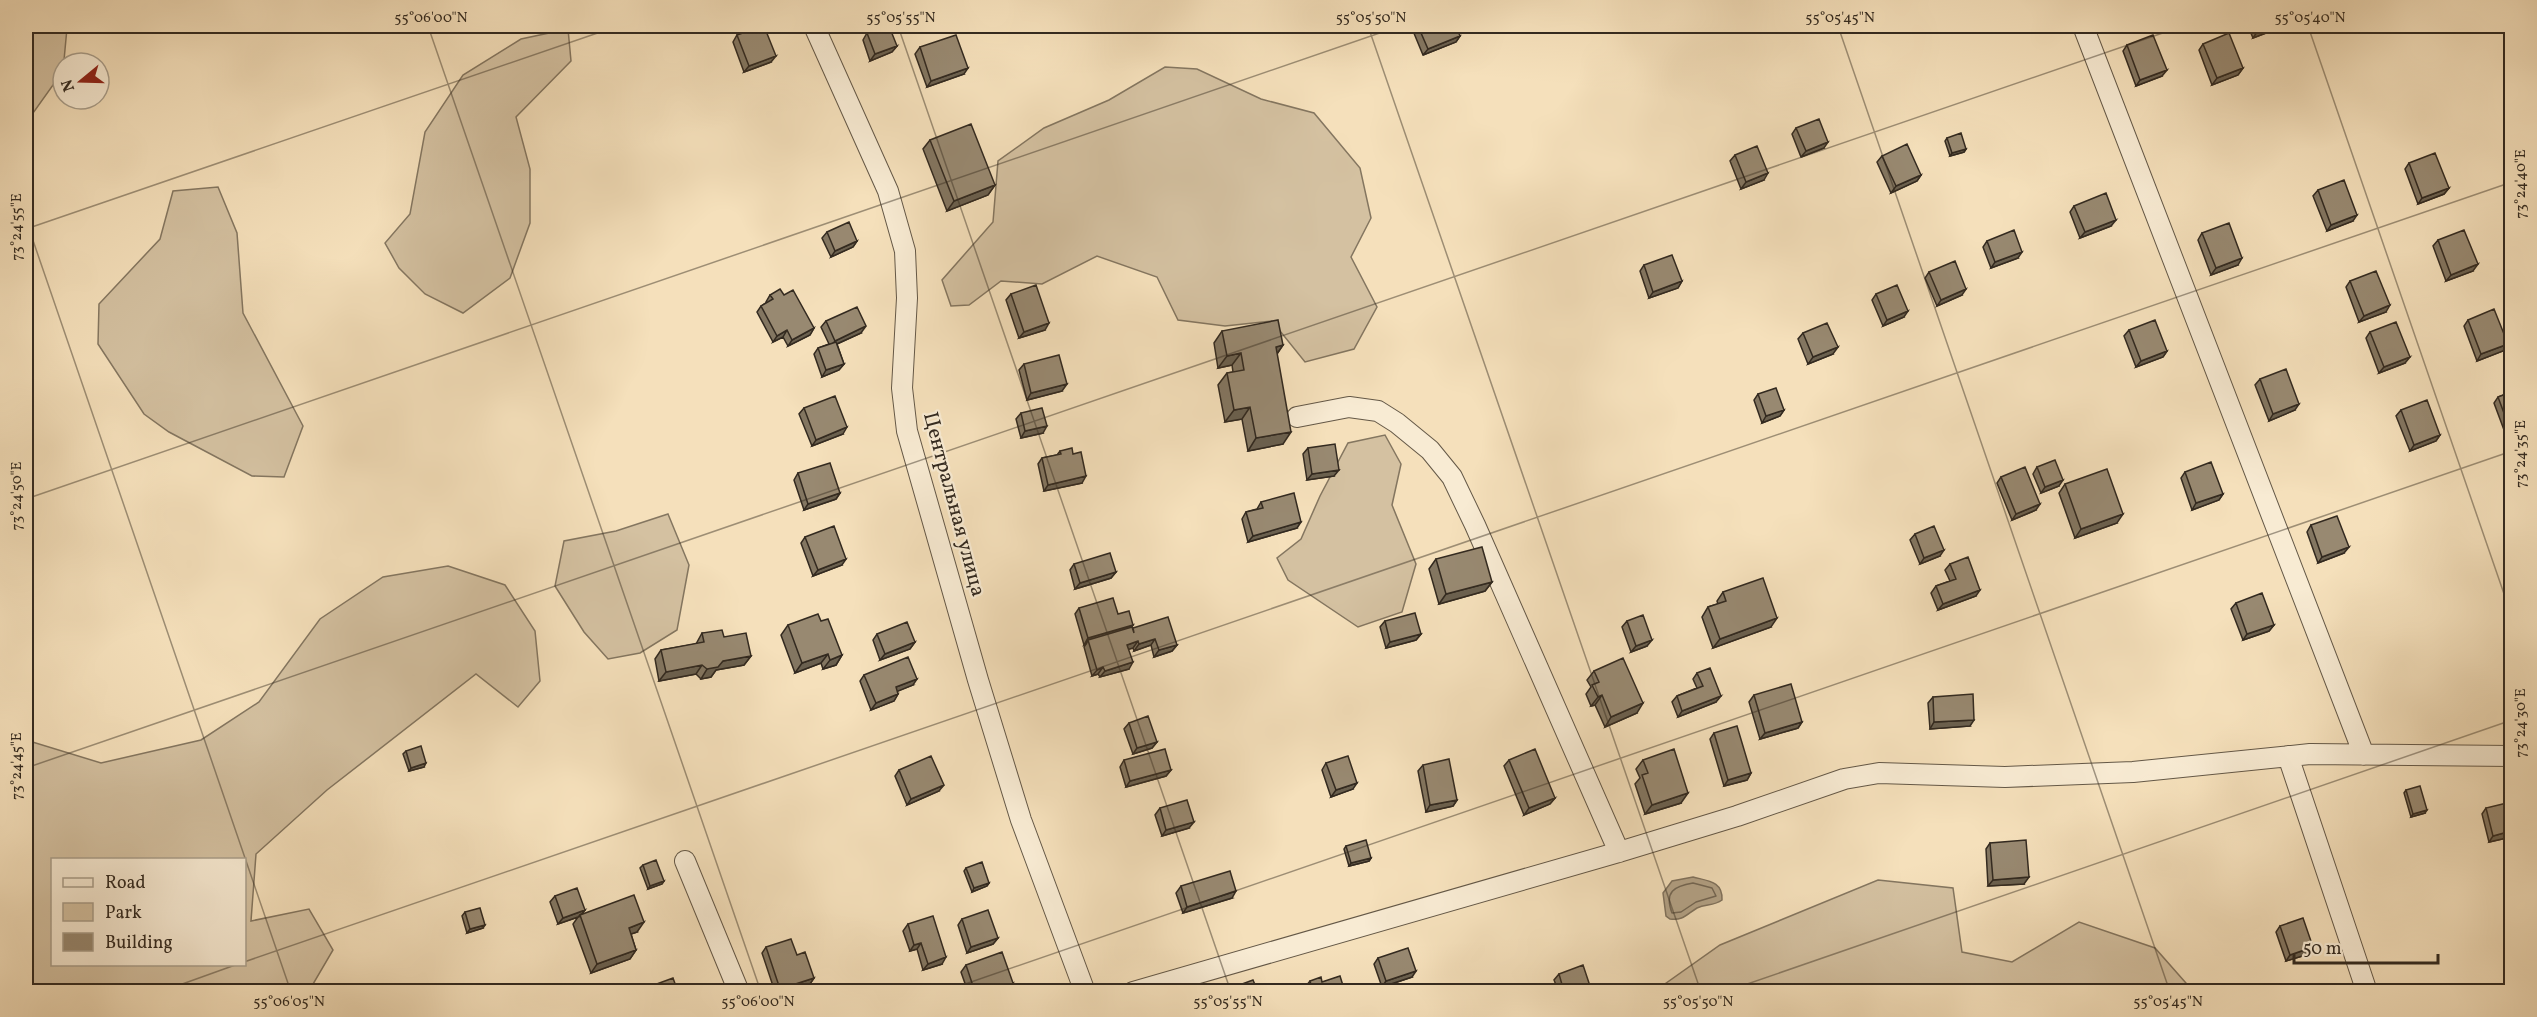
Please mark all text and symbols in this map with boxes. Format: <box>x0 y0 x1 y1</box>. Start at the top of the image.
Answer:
text: 55°06'00"N <box>394 8 468 29</box>
text: 55°05'55"N <box>866 8 936 29</box>
text: 55°05'50"N <box>1336 8 1406 29</box>
text: 55°05'45"N <box>1805 8 1875 29</box>
text: 55°05'40"N <box>2274 8 2346 29</box>
north arrow <box>51 51 111 111</box>
text: N <box>56 76 81 94</box>
text: 73°24'40"E <box>2511 149 2532 219</box>
text: 73°24'55"E <box>7 193 28 261</box>
street label: Центральная улица <box>915 409 992 600</box>
text: 73°24'35"E <box>2511 420 2532 488</box>
text: 73°24'50"E <box>7 462 28 530</box>
text: 73°24'30"E <box>2511 688 2532 758</box>
text: 73°24'45"E <box>7 732 28 800</box>
legend <box>51 858 246 966</box>
text: Road <box>105 871 146 896</box>
text: Park <box>105 901 142 926</box>
scale bar <box>2294 927 2438 965</box>
text: Building <box>105 931 173 956</box>
text: 50 m <box>2303 937 2342 962</box>
text: 55°06'05"N <box>253 992 325 1013</box>
text: 55°06'00"N <box>721 992 795 1013</box>
text: 55°05'55"N <box>1193 992 1263 1013</box>
text: 55°05'50"N <box>1663 992 1733 1013</box>
text: 55°05'45"N <box>2133 992 2203 1013</box>

